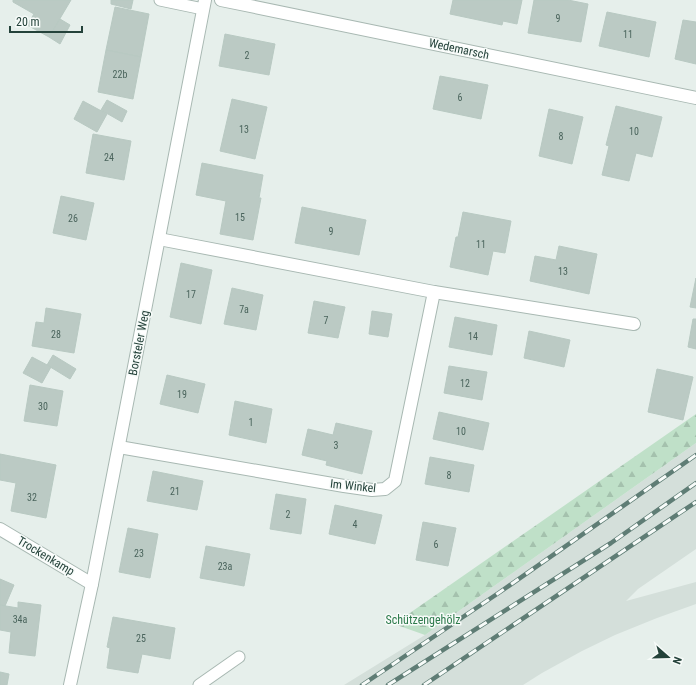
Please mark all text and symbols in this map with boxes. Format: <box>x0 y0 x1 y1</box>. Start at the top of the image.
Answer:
scale bar <box>10 8 82 34</box>
house number: 9 <box>556 13 561 24</box>
text: 20 m <box>16 15 40 29</box>
house number: 11 <box>623 29 633 40</box>
street label: Wedemarsch <box>428 36 491 62</box>
house number: 2 <box>245 50 250 61</box>
house number: 22b <box>113 69 127 80</box>
house number: 6 <box>458 92 463 103</box>
house number: 13 <box>239 124 249 135</box>
house number: 10 <box>629 126 639 137</box>
house number: 8 <box>559 131 564 142</box>
house number: 24 <box>104 152 114 163</box>
house number: 15 <box>235 212 245 223</box>
house number: 26 <box>68 213 78 224</box>
house number: 9 <box>329 226 334 237</box>
house number: 11 <box>476 239 486 250</box>
house number: 13 <box>558 266 568 277</box>
house number: 17 <box>186 289 196 300</box>
house number: 7a <box>239 304 249 315</box>
street label: Borsteler Weg <box>126 309 152 377</box>
house number: 7 <box>324 315 329 326</box>
house number: 28 <box>51 329 61 340</box>
house number: 14 <box>468 331 478 342</box>
house number: 12 <box>460 378 470 389</box>
house number: 19 <box>177 389 187 400</box>
house number: 30 <box>38 401 48 412</box>
house number: 1 <box>249 417 253 428</box>
house number: 10 <box>456 426 466 437</box>
house number: 3 <box>334 440 339 451</box>
house number: 8 <box>447 470 452 481</box>
street label: Im Winkel <box>329 477 377 495</box>
house number: 21 <box>170 486 180 497</box>
house number: 32 <box>27 492 37 503</box>
house number: 2 <box>286 509 291 520</box>
house number: 4 <box>353 519 358 530</box>
street label: Trockenkamp <box>15 534 77 578</box>
house number: 6 <box>434 539 439 550</box>
house number: 23 <box>134 548 144 559</box>
house number: 23a <box>218 561 233 572</box>
park label: Schützengehölz <box>386 613 460 627</box>
house number: 34a <box>13 614 28 625</box>
house number: 25 <box>136 633 146 644</box>
north arrow <box>648 637 688 677</box>
text: N <box>670 655 684 666</box>

